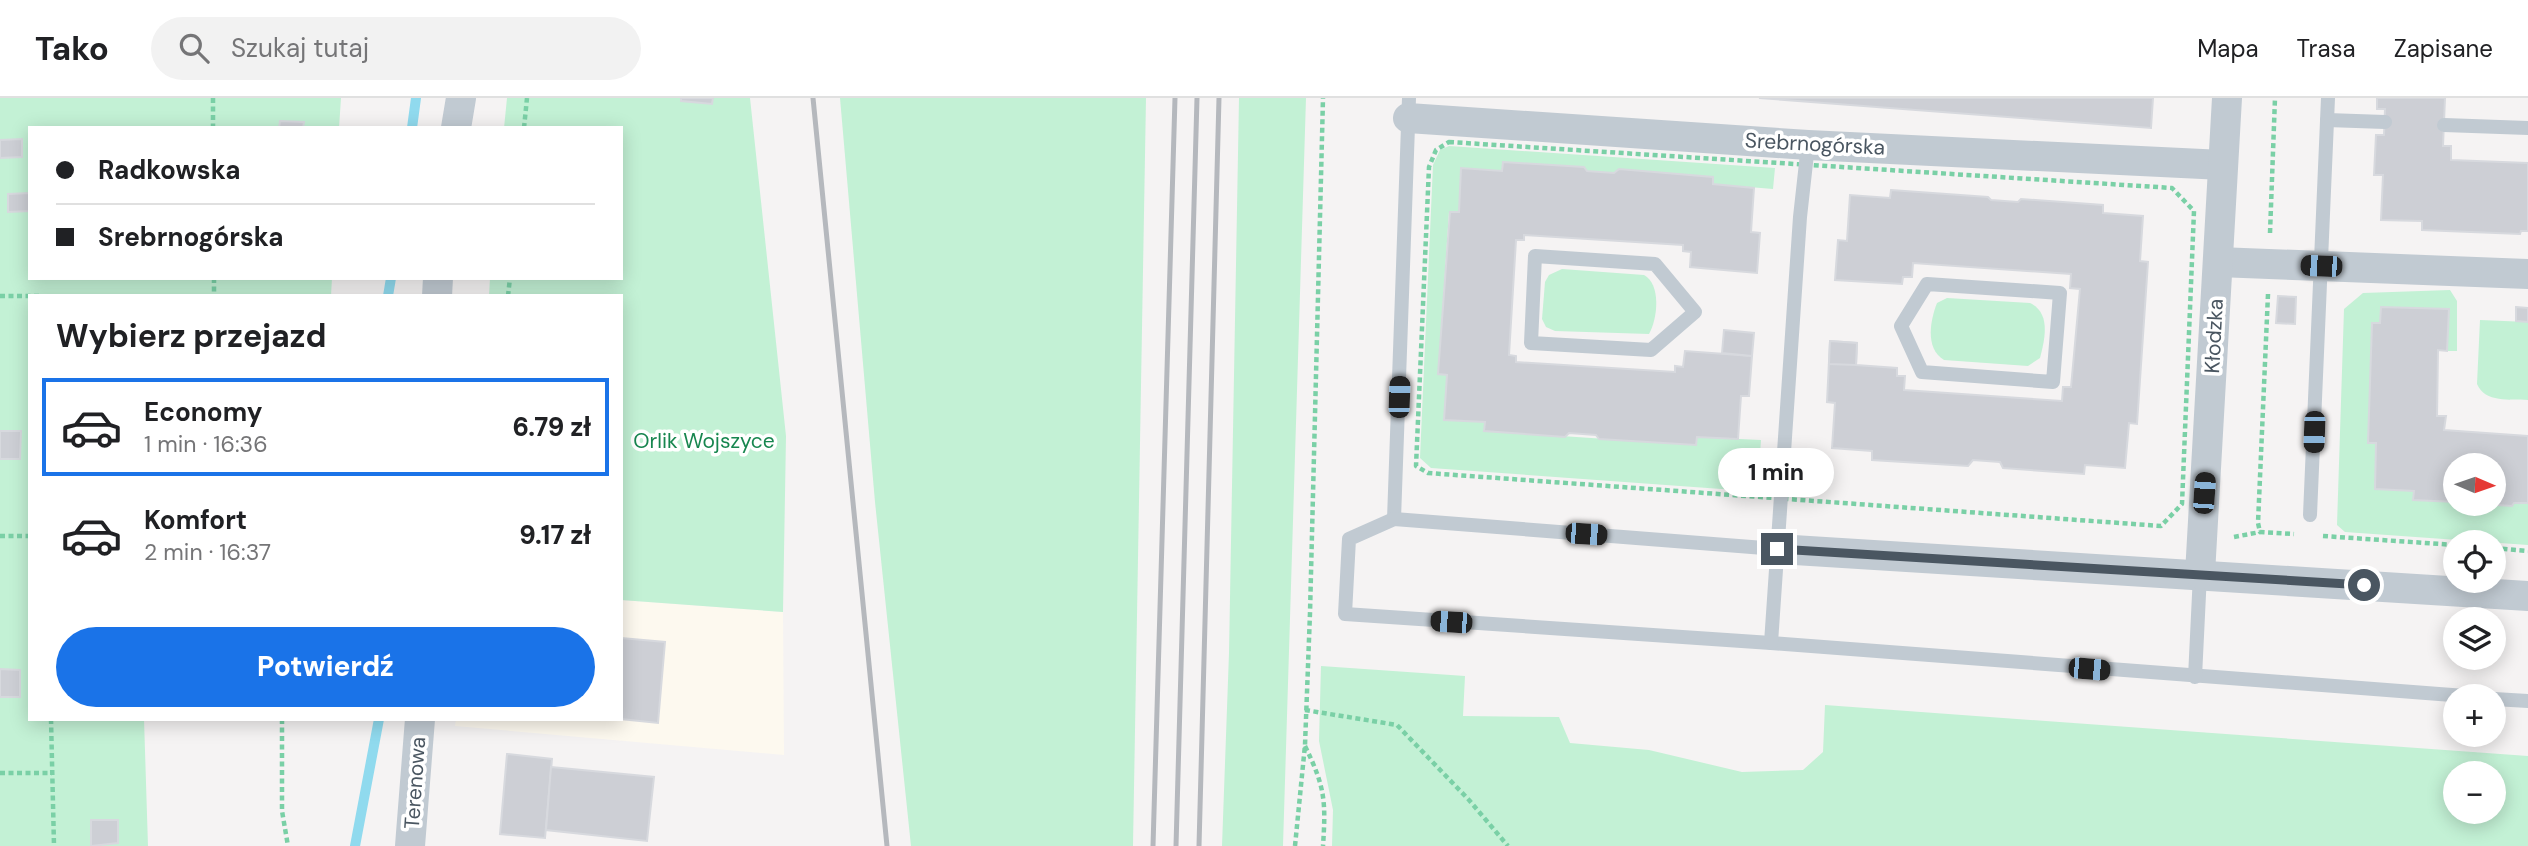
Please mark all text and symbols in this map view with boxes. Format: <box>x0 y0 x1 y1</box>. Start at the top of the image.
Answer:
search box <box>151 17 641 80</box>
text: Tako <box>35 27 109 70</box>
icon: search <box>175 29 213 67</box>
text: Szukaj tutaj <box>231 31 369 65</box>
text: Mapa <box>2197 33 2259 64</box>
text: Trasa <box>2297 33 2356 64</box>
text: Zapisane <box>2394 33 2493 64</box>
street label: Srebrnogórska <box>1744 126 1886 162</box>
text: Radkowska <box>98 153 240 187</box>
text: Srebrnogórska <box>98 220 284 254</box>
car <box>2300 255 2343 277</box>
street label: Kłodzka <box>2198 298 2230 374</box>
text: Wybierz przejazd <box>56 315 326 357</box>
car <box>1388 376 1411 418</box>
text: Economy <box>144 395 262 429</box>
icon: car <box>60 396 123 459</box>
text: 6.79 zł <box>513 410 591 444</box>
car <box>2303 411 2326 453</box>
park label: Orlik Wojszyce <box>633 427 775 455</box>
text: 1 min · 16:36 <box>144 429 268 459</box>
callout: 1 min <box>1719 448 1835 496</box>
north arrow <box>2443 453 2506 516</box>
map controls <box>2443 453 2506 824</box>
text: 1 min <box>1748 457 1804 487</box>
car <box>2193 471 2216 515</box>
text: Komfort <box>144 503 247 537</box>
icon: car <box>60 504 123 567</box>
text: 9.17 zł <box>519 518 591 552</box>
car <box>1565 522 1608 546</box>
button: locate <box>2443 530 2506 593</box>
route end <box>1761 533 1793 565</box>
text: 2 min · 16:37 <box>144 537 271 567</box>
route start <box>2348 569 2380 601</box>
button: layers <box>2443 607 2506 670</box>
car <box>1430 610 1473 634</box>
button: Potwierdź <box>56 627 595 707</box>
car <box>2068 657 2111 681</box>
button: + <box>2443 684 2506 747</box>
street label: Terenowa <box>398 736 432 830</box>
button: − <box>2443 761 2506 824</box>

